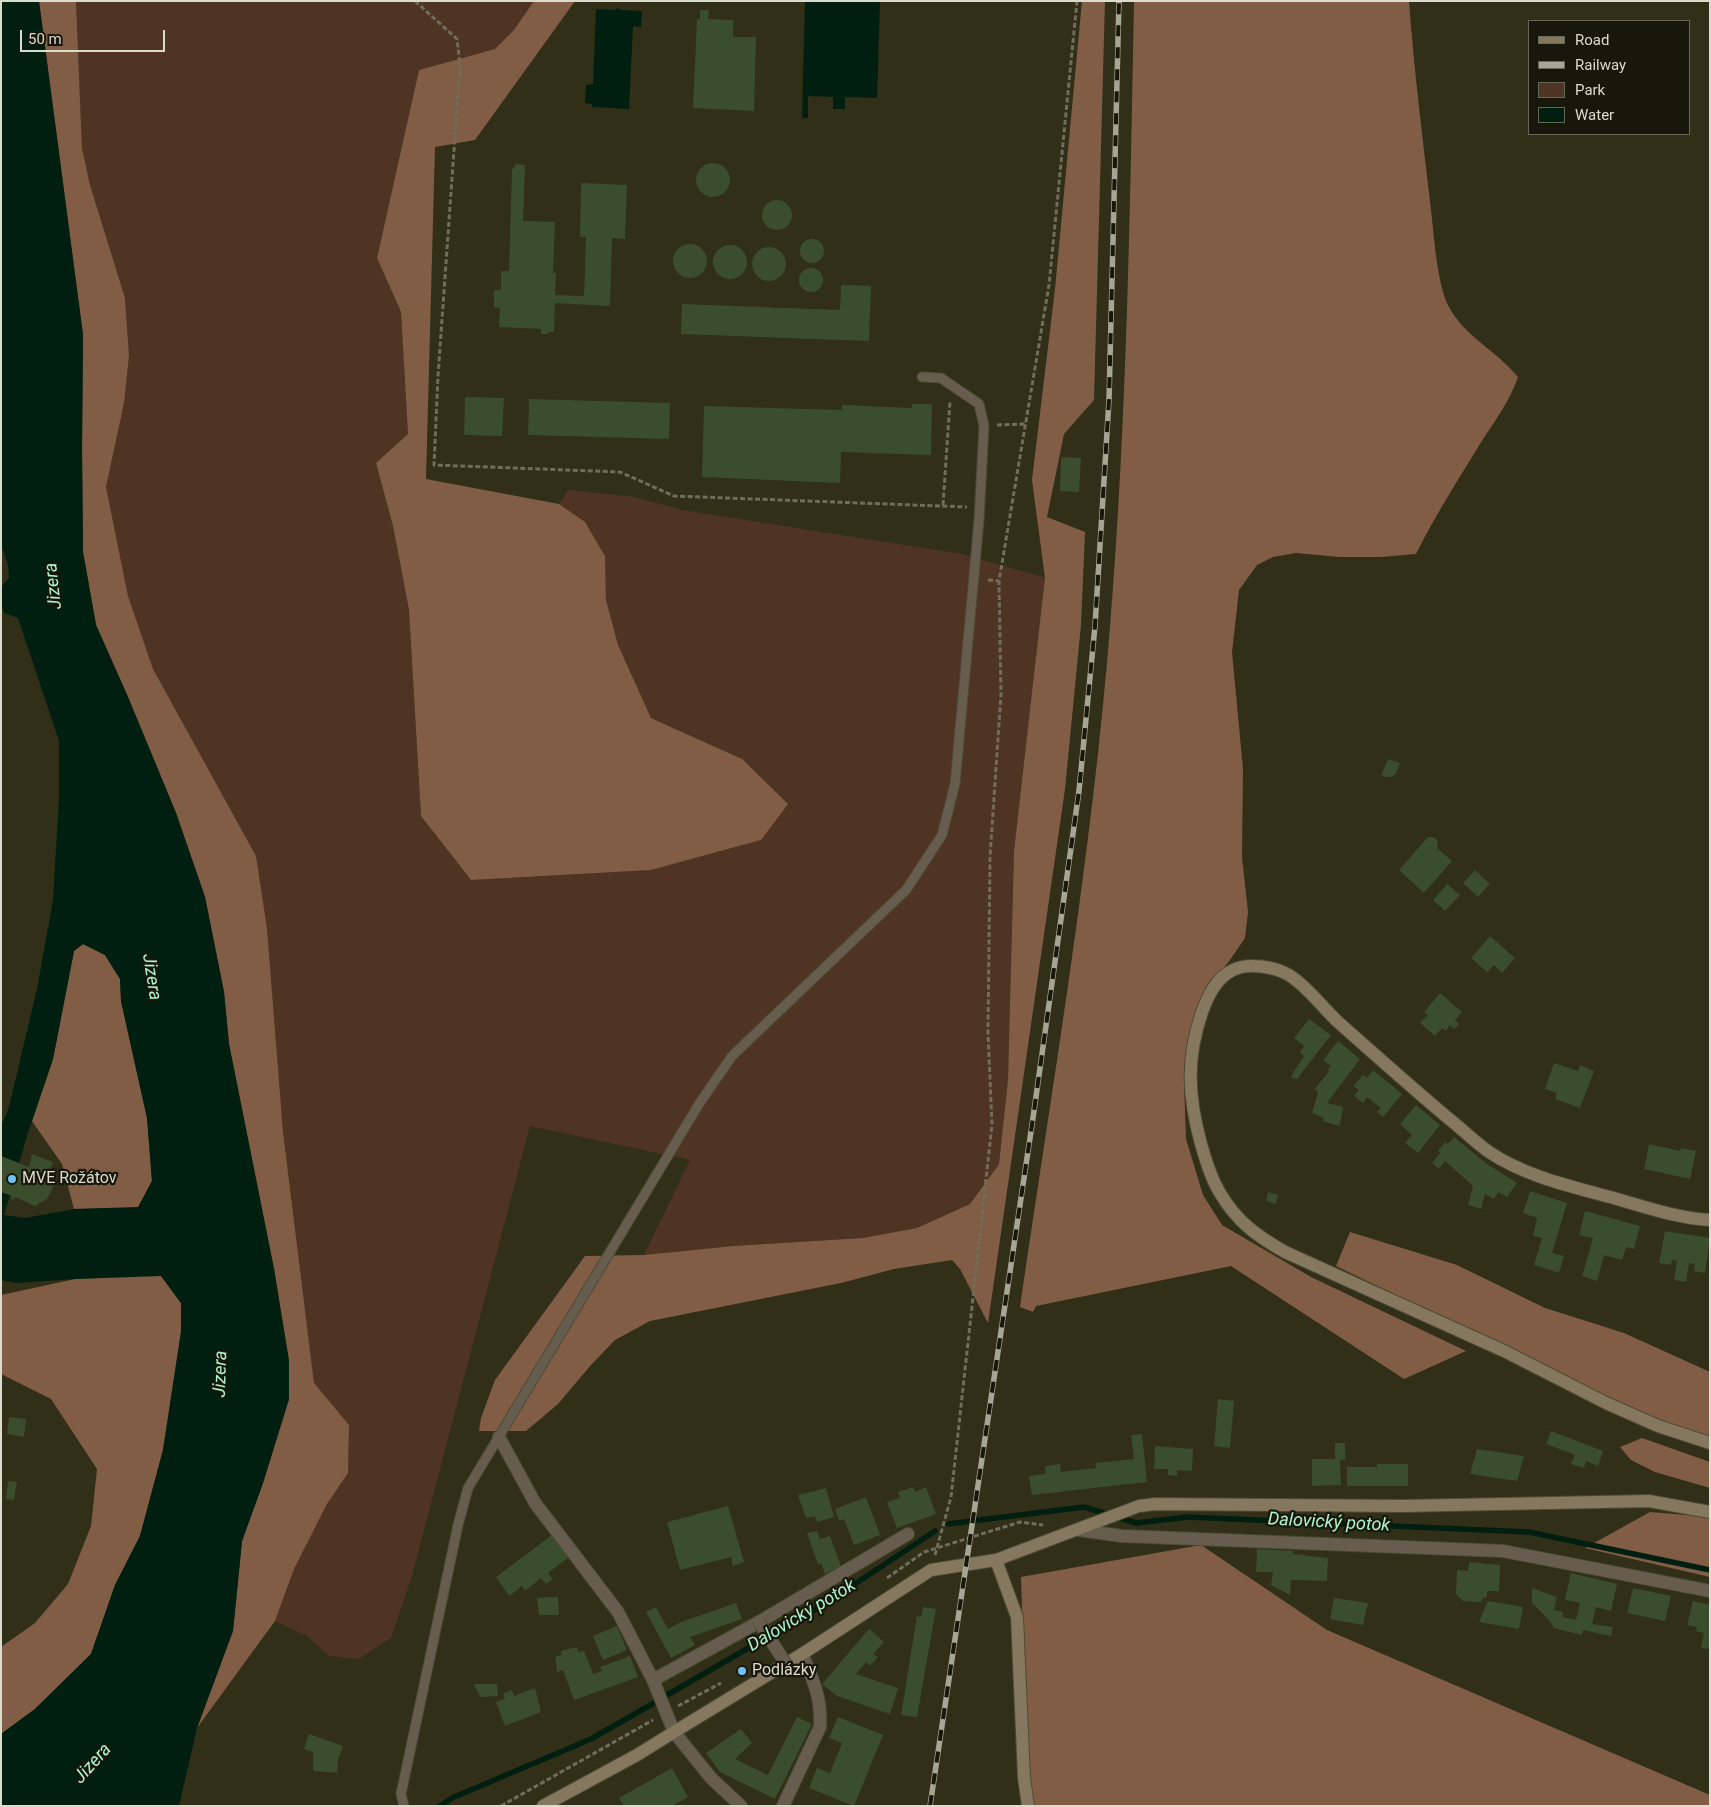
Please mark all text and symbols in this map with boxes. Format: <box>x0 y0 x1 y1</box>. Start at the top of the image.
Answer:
scale bar <box>22 20 168 52</box>
legend <box>1528 20 1691 135</box>
text: 50 m <box>28 30 62 48</box>
text: Road <box>1575 31 1609 49</box>
text: Railway <box>1575 56 1626 74</box>
text: Park <box>1575 81 1605 99</box>
text: Water <box>1575 106 1614 124</box>
water label: Jizera <box>41 562 67 610</box>
water label: Jizera <box>137 952 165 1002</box>
place label: MVE Rožátov <box>22 1169 117 1189</box>
marker: MVE Rožátov <box>6 1173 18 1185</box>
water label: Jizera <box>209 1350 233 1398</box>
water label: Dalovický potok <box>1267 1509 1391 1537</box>
water label: Dalovický potok <box>744 1575 860 1657</box>
place label: Podlázky <box>752 1661 816 1681</box>
marker: Podlázky <box>736 1665 748 1677</box>
water label: Jizera <box>69 1739 117 1789</box>

